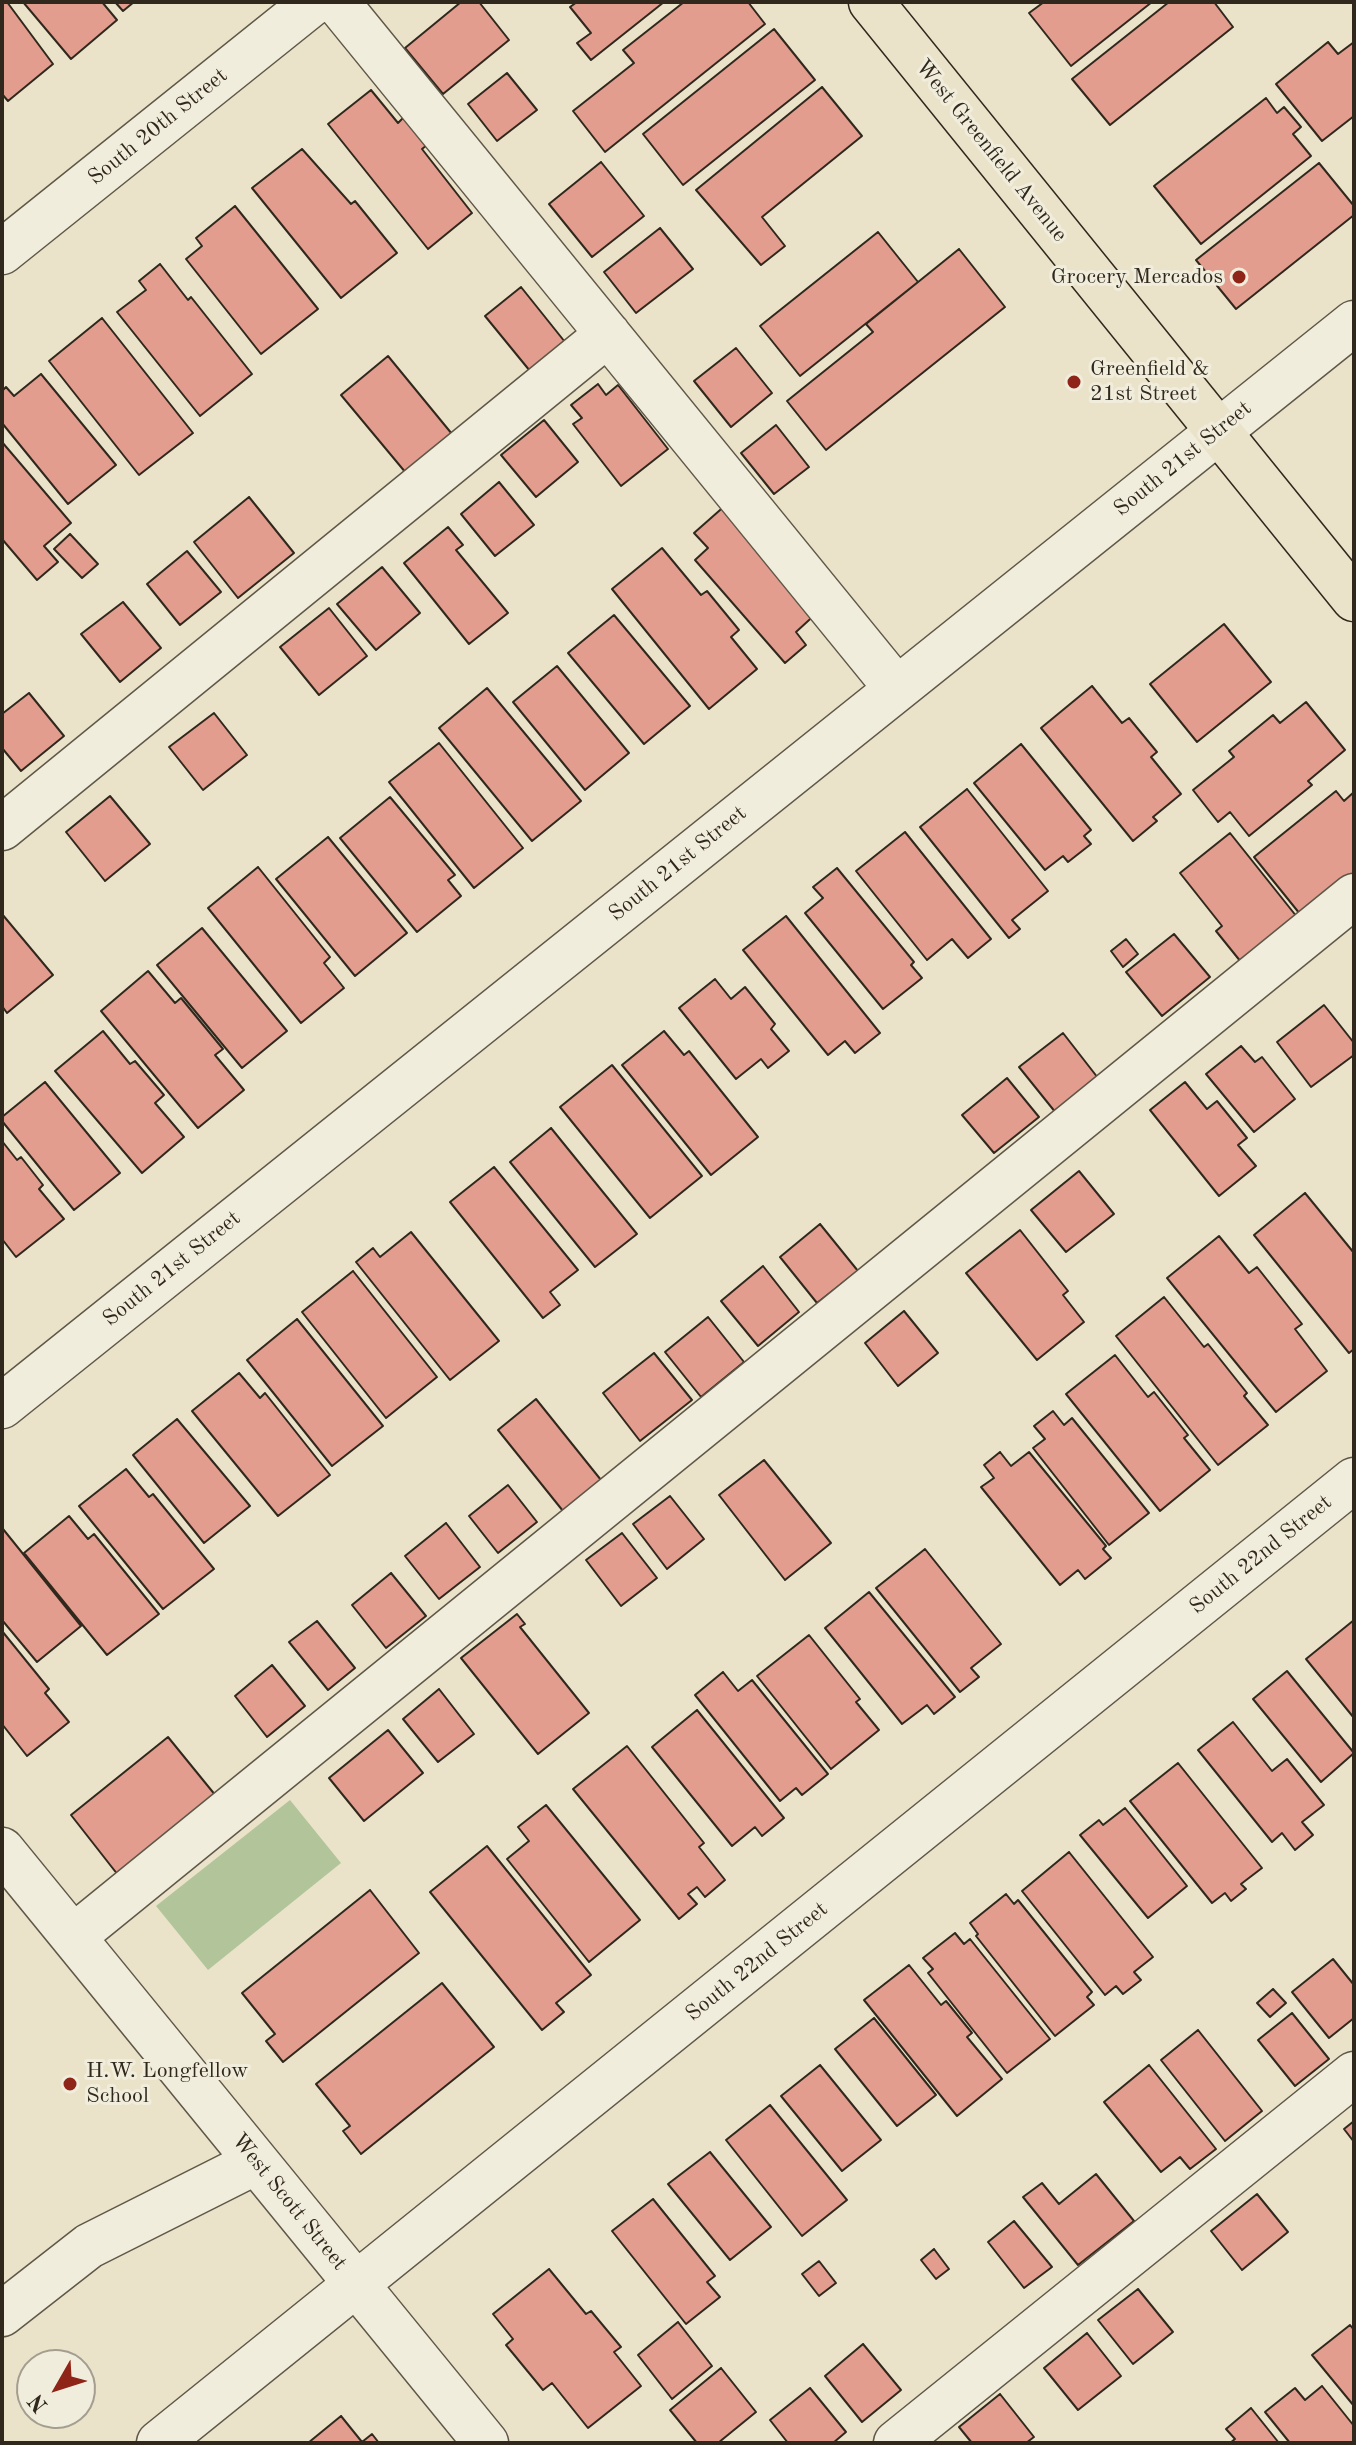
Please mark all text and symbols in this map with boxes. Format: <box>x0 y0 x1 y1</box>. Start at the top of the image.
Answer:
street label: West Greenfield Avenue <box>909 54 1073 248</box>
street label: South 20th Street <box>83 63 233 191</box>
place label: Grocery Mercados <box>1051 264 1223 290</box>
marker: Grocery Mercados <box>1230 268 1248 286</box>
place label: Greenfield & 21st Street <box>1090 356 1210 408</box>
marker: Greenfield & 21st Street <box>1065 373 1083 391</box>
street label: South 21st Street <box>1109 395 1257 523</box>
street label: South 21st Street <box>604 800 752 928</box>
street label: South 21st Street <box>98 1205 246 1333</box>
street label: South 22nd Street <box>1185 1490 1337 1620</box>
street label: South 22nd Street <box>681 1897 833 2027</box>
place label: H.W. Longfellow School <box>86 2058 248 2110</box>
marker: H.W. Longfellow School <box>61 2075 79 2093</box>
street label: West Scott Street <box>226 2128 352 2276</box>
north arrow <box>16 2349 96 2429</box>
text: N <box>25 2389 53 2416</box>

